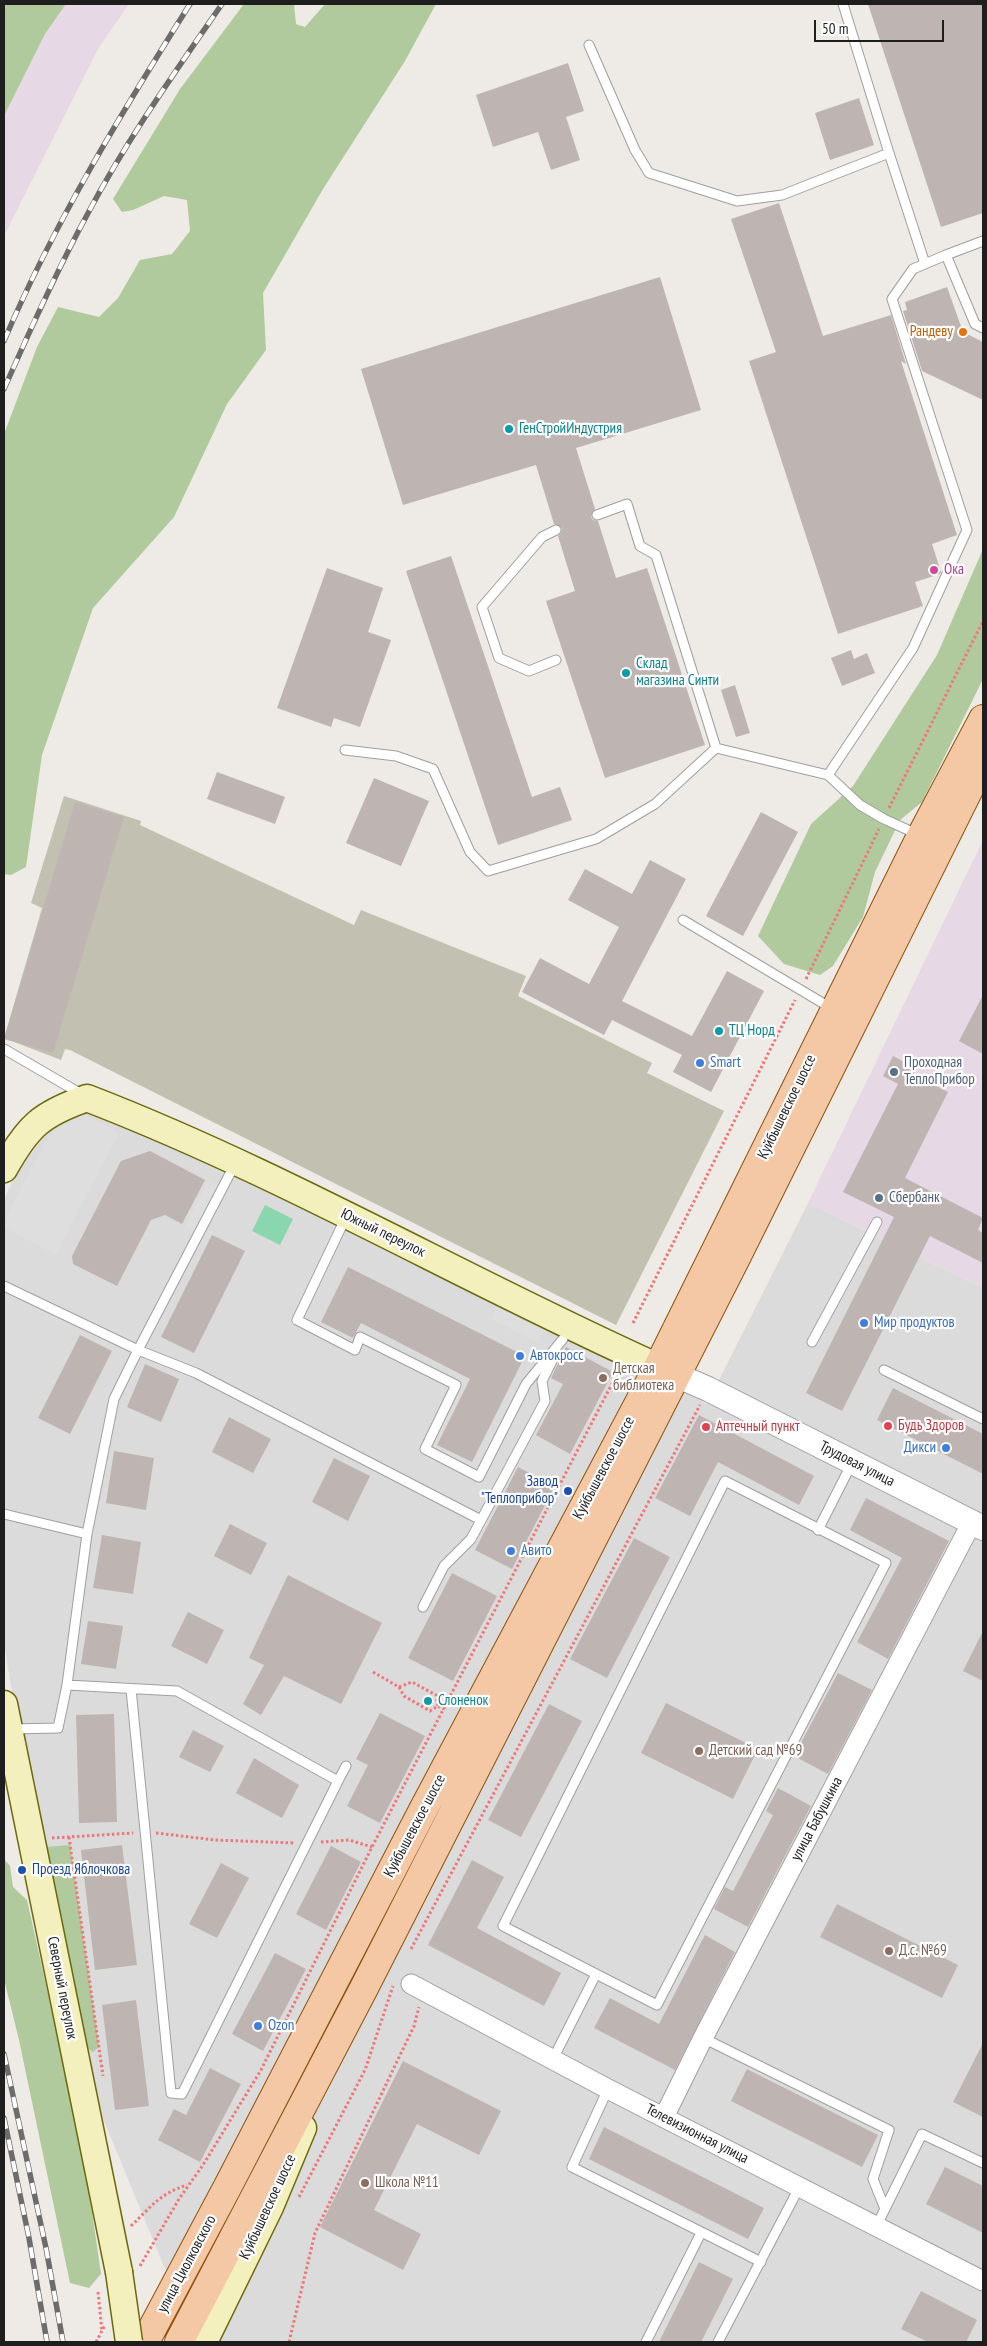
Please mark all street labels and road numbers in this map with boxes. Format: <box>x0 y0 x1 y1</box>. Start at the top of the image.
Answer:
street label: Куйбышевское шоссе <box>754 1052 820 1162</box>
street label: Южный переулок <box>338 1205 428 1261</box>
street label: Куйбышевское шоссе <box>569 1414 639 1522</box>
street label: Трудовая улица <box>816 1437 898 1491</box>
street label: Куйбышевское шоссе <box>380 1772 450 1880</box>
street label: улица Бабушкина <box>787 1774 847 1864</box>
street label: Северный переулок <box>43 1935 81 2041</box>
street label: Телевизионная улица <box>643 2100 751 2168</box>
street label: Куйбышевское шоссе <box>236 2152 300 2262</box>
street label: улица Циолковского <box>154 2212 220 2316</box>

